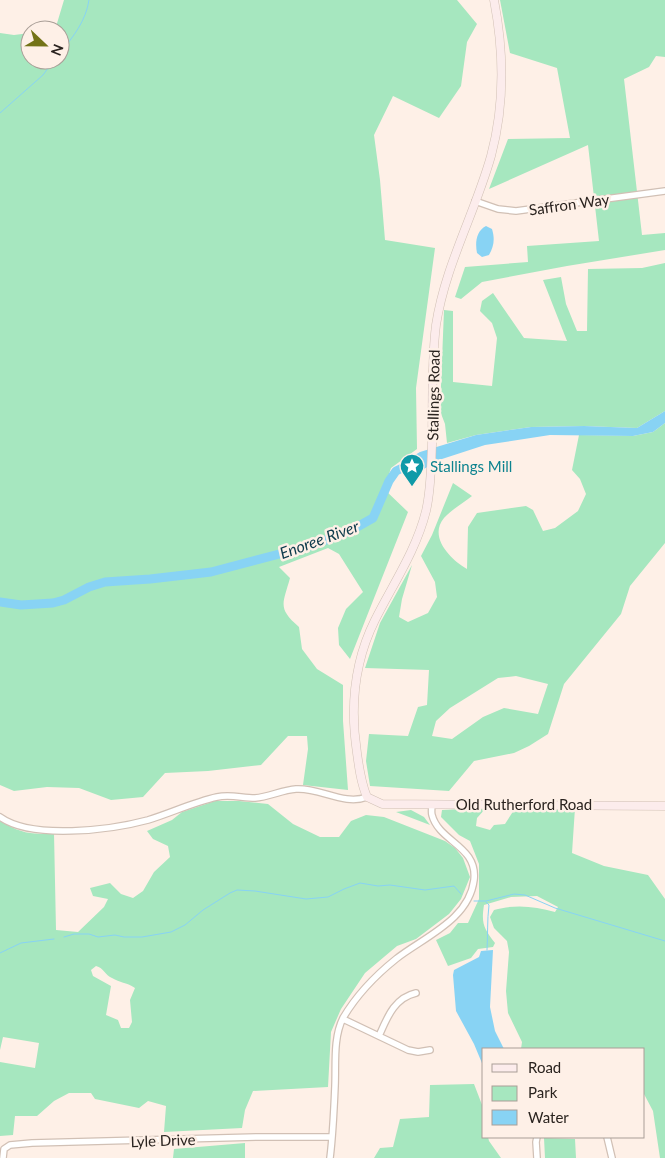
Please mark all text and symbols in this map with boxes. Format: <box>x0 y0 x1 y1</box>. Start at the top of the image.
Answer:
north arrow <box>20 20 70 70</box>
text: N <box>48 42 67 58</box>
street label: Saffron Way <box>528 189 610 219</box>
street label: Stallings Road <box>423 349 443 441</box>
place icon: Stallings Mill <box>399 453 425 487</box>
place label: Stallings Mill <box>430 457 512 475</box>
water label: Enoree River <box>277 516 362 562</box>
street label: Old Rutherford Road <box>456 795 592 813</box>
legend <box>482 1048 645 1138</box>
text: Road <box>528 1058 561 1076</box>
text: Park <box>528 1083 558 1101</box>
text: Water <box>528 1108 569 1126</box>
street label: Lyle Drive <box>130 1130 196 1150</box>

